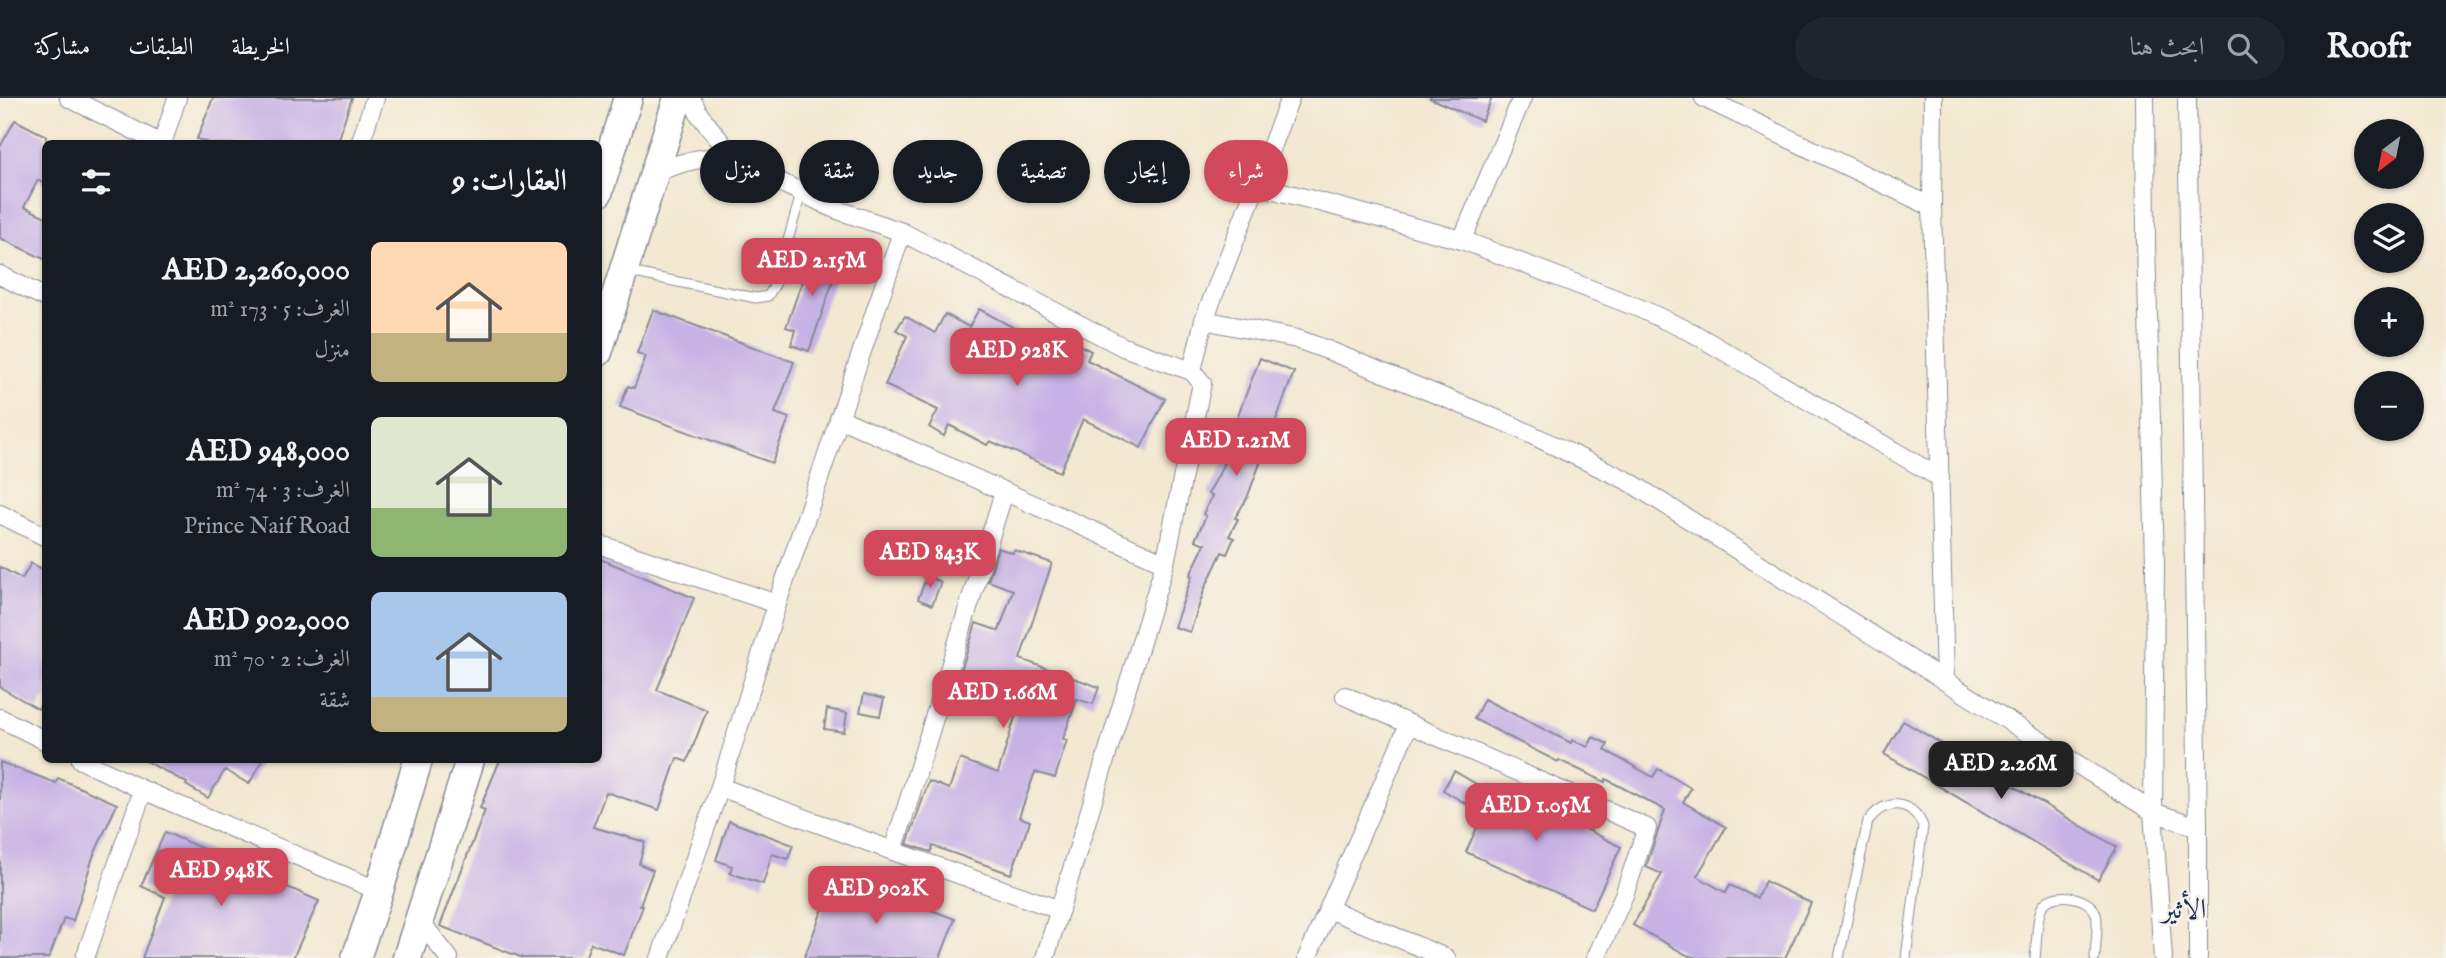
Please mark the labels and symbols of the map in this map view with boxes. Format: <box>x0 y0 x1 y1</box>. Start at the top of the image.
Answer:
north arrow <box>2354 119 2424 189</box>
pin: AED 2.15M <box>732 238 892 298</box>
pin: AED 928K <box>945 328 1089 388</box>
pin: AED 1.21M <box>1156 418 1316 478</box>
pin: AED 843K <box>858 531 1002 590</box>
pin: AED 1.66M <box>923 670 1083 730</box>
pin: AED 2.26M <box>1921 742 2081 801</box>
pin: AED 1.05M <box>1456 784 1616 843</box>
pin: AED 948K <box>149 848 293 908</box>
pin: AED 902K <box>804 866 948 926</box>
district label: الأثير <box>2159 890 2206 928</box>

